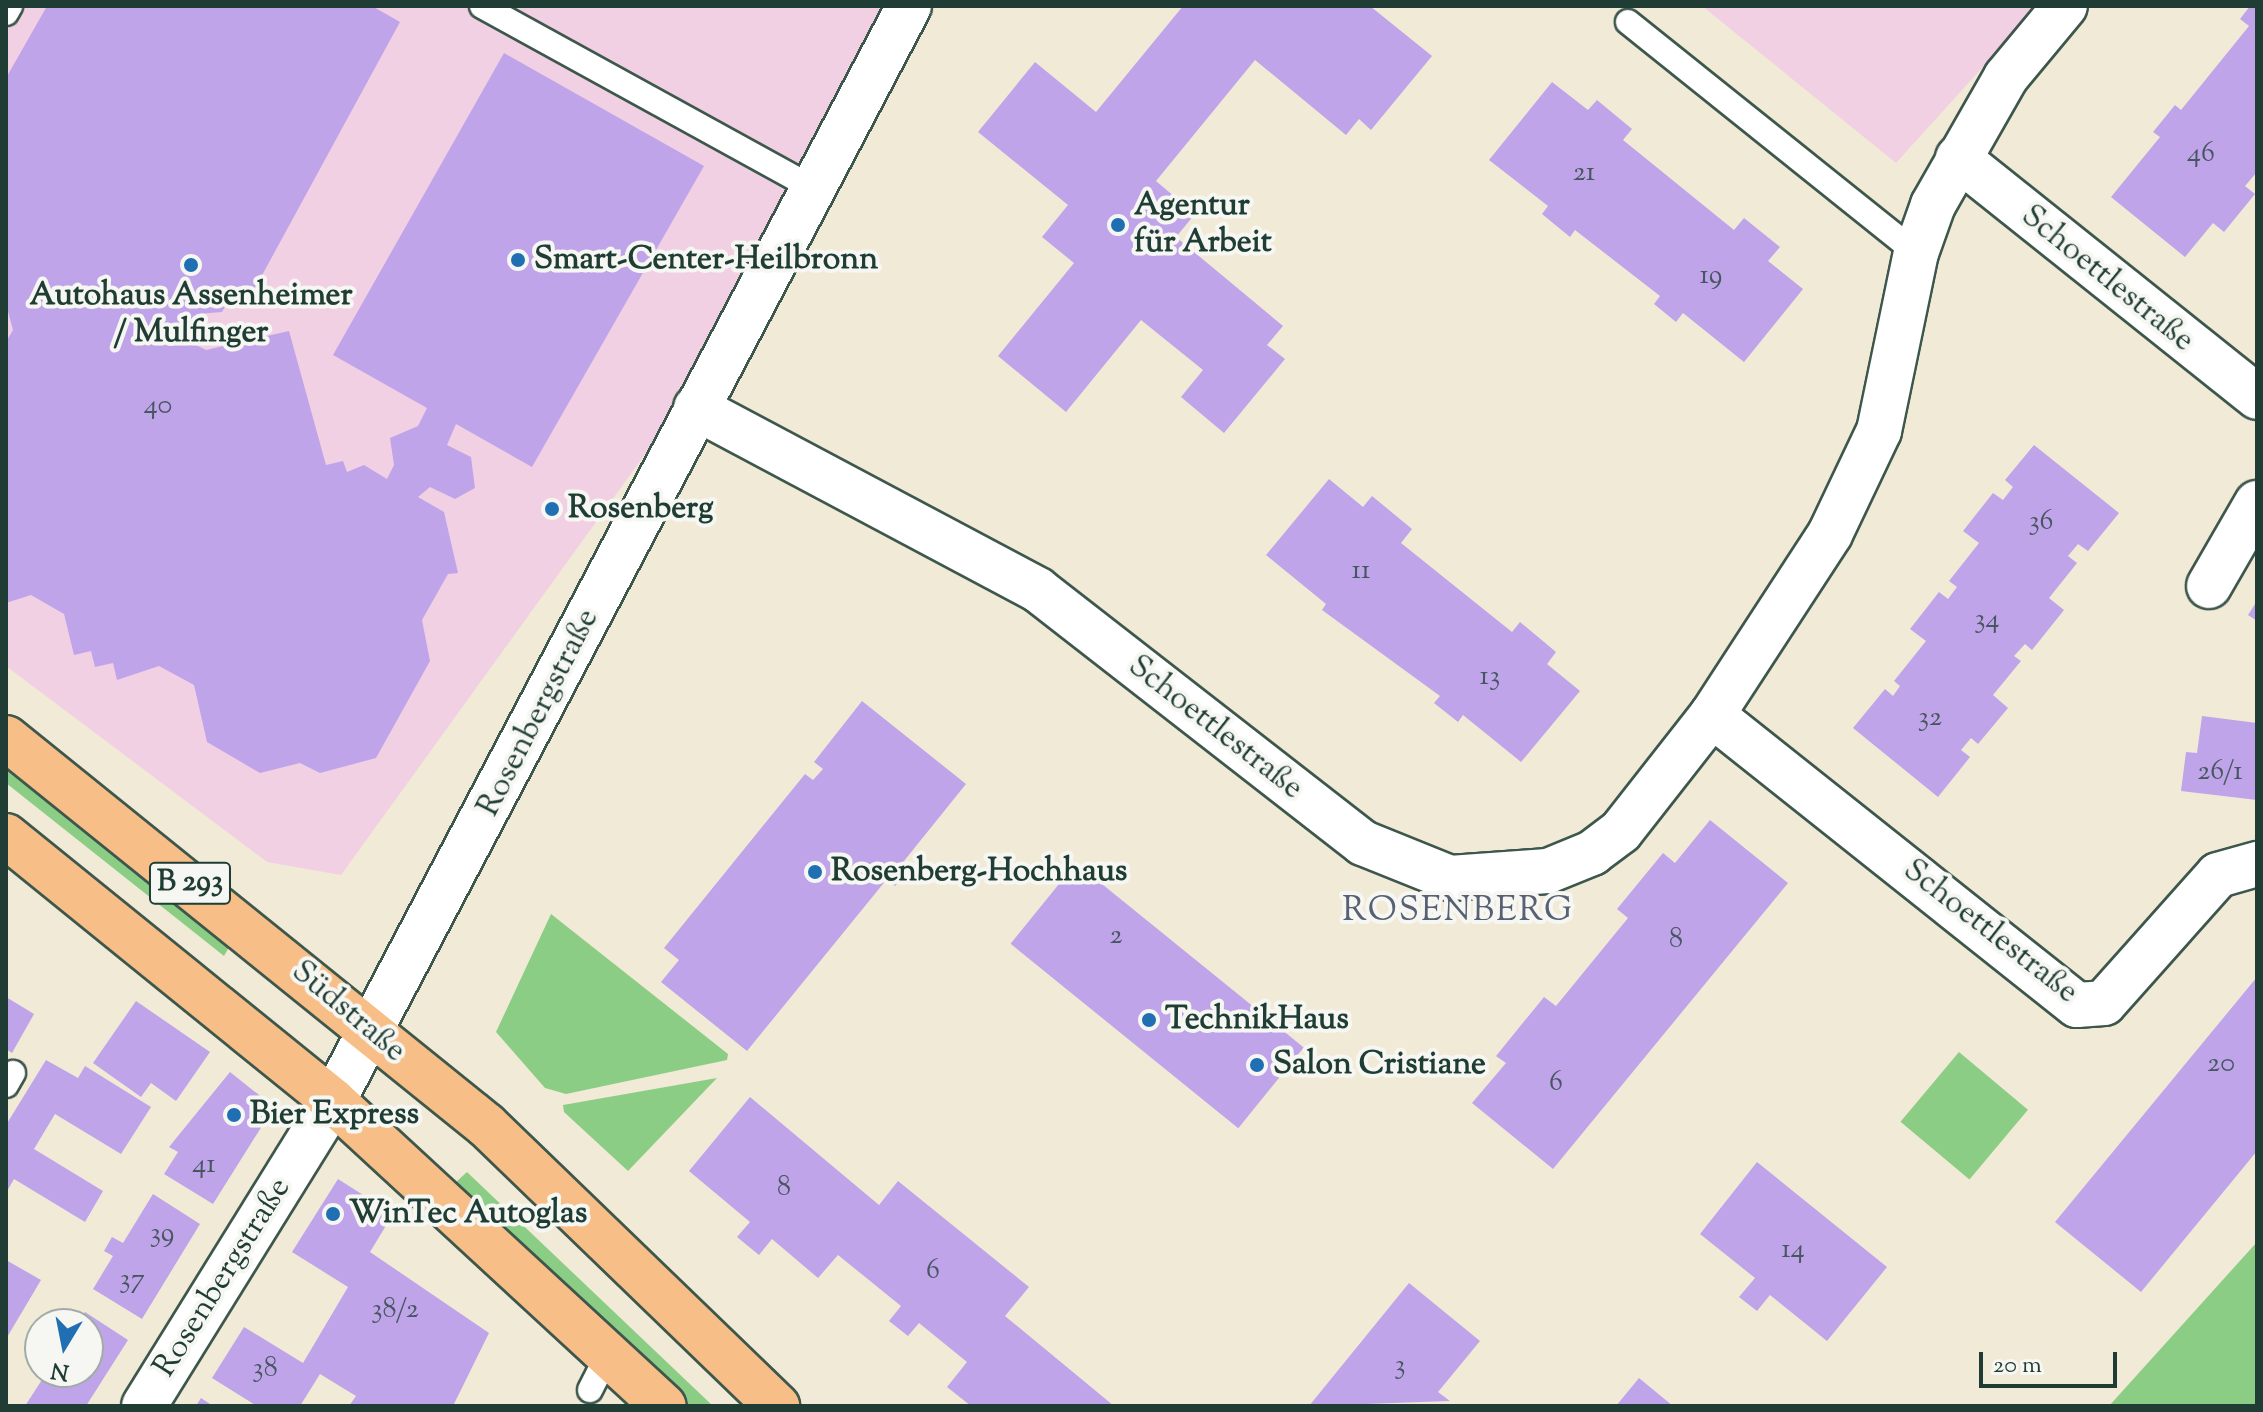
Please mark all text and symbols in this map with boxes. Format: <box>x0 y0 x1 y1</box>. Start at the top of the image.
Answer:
house number: 46 <box>2187 137 2215 171</box>
house number: 21 <box>1573 156 1595 190</box>
place label: Agentur für Arbeit <box>1134 188 1272 263</box>
street label: Schoettlestraße <box>2013 198 2201 360</box>
marker: Agentur für Arbeit <box>1109 216 1127 234</box>
place label: Smart-Center-Heilbronn <box>534 241 878 279</box>
marker: Smart-Center-Heilbronn <box>509 251 527 269</box>
marker: Autohaus Assenheimer / Mulfinger <box>182 256 200 274</box>
house number: 19 <box>1700 259 1722 293</box>
place label: Autohaus Assenheimer / Mulfinger <box>29 278 353 353</box>
house number: 40 <box>144 389 172 423</box>
place label: Rosenberg <box>568 490 714 528</box>
marker: Rosenberg <box>543 500 561 518</box>
house number: 36 <box>2029 505 2053 539</box>
house number: 11 <box>1351 554 1371 588</box>
street label: Rosenbergstraße <box>470 603 608 823</box>
house number: 34 <box>1974 603 2000 637</box>
street label: Schoettlestraße <box>1120 648 1310 808</box>
house number: 13 <box>1480 660 1500 694</box>
house number: 32 <box>1918 701 1942 735</box>
house number: 26/1 <box>2197 755 2243 789</box>
street label: Schoettlestraße <box>1895 852 2085 1012</box>
place label: Rosenberg-Hochhaus <box>831 853 1127 891</box>
road number: B 293 <box>148 857 232 909</box>
marker: Rosenberg-Hochhaus <box>806 863 824 881</box>
district label: ROSENBERG <box>1342 892 1574 932</box>
house number: 2 <box>1109 919 1123 953</box>
house number: 8 <box>1669 923 1683 957</box>
street label: Südstraße <box>283 953 413 1071</box>
place label: TechnikHaus <box>1165 1001 1349 1039</box>
marker: TechnikHaus <box>1140 1011 1158 1029</box>
place label: Salon Cristiane <box>1273 1046 1486 1084</box>
house number: 20 <box>2207 1047 2235 1081</box>
marker: Salon Cristiane <box>1248 1056 1266 1074</box>
house number: 6 <box>1549 1066 1563 1100</box>
place label: Bier Express <box>250 1096 419 1134</box>
marker: Bier Express <box>225 1106 243 1124</box>
house number: 41 <box>192 1148 216 1182</box>
street label: Rosenbergstraße <box>146 1171 300 1385</box>
house number: 8 <box>777 1171 791 1205</box>
place label: WinTec Autoglas <box>349 1195 587 1233</box>
marker: WinTec Autoglas <box>324 1205 342 1223</box>
house number: 39 <box>150 1217 174 1251</box>
house number: 14 <box>1781 1233 1805 1267</box>
house number: 6 <box>926 1254 940 1288</box>
house number: 37 <box>119 1263 145 1297</box>
house number: 38/2 <box>371 1293 419 1327</box>
north arrow <box>24 1308 104 1388</box>
scale bar <box>1983 1336 2121 1386</box>
house number: 3 <box>1394 1349 1406 1383</box>
text: 20 m <box>1993 1349 2042 1383</box>
text: N <box>49 1352 72 1387</box>
house number: 38 <box>252 1352 278 1386</box>

